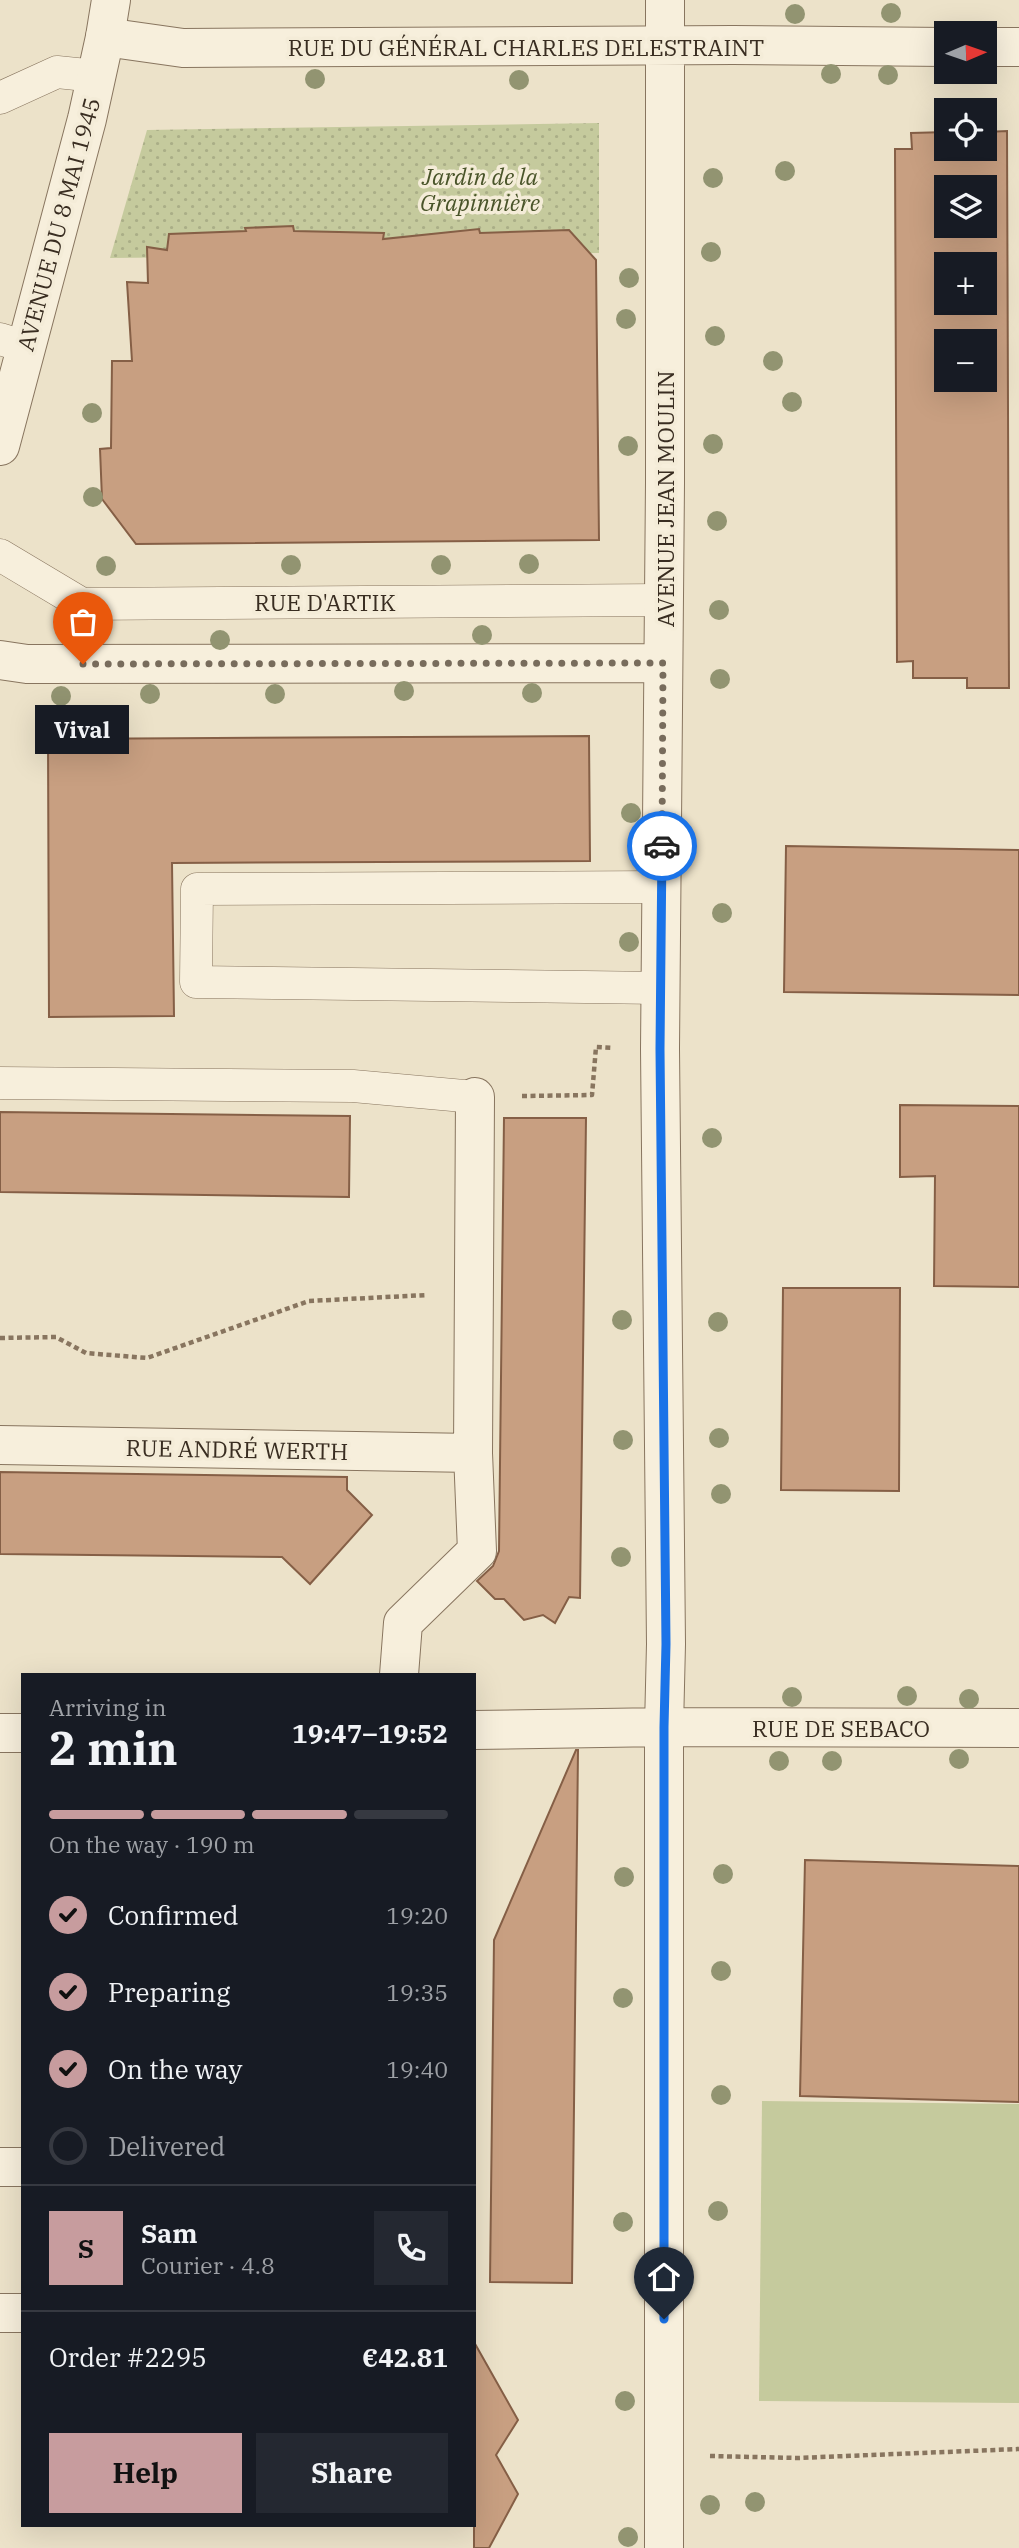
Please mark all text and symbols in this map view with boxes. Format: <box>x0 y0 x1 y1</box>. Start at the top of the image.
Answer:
north arrow <box>934 21 998 84</box>
map controls <box>934 21 997 392</box>
street label: RUE DU GÉNÉRAL CHARLES DELESTRAINT <box>288 32 764 62</box>
street label: AVENUE DU 8 MAI 1945 <box>10 94 106 354</box>
button: locate <box>934 98 997 161</box>
park label: Jardin de la Grapinnière <box>420 161 540 217</box>
button: layers <box>934 175 997 238</box>
button: + <box>934 252 997 315</box>
button: − <box>934 329 997 392</box>
street label: AVENUE JEAN MOULIN <box>650 371 680 627</box>
street label: RUE D'ARTIK <box>254 587 396 617</box>
pin <box>53 592 113 664</box>
icon: bag <box>64 603 102 641</box>
callout: Vival <box>36 706 130 755</box>
text: Vival <box>54 714 110 744</box>
courier <box>627 811 697 881</box>
icon: car <box>643 827 681 865</box>
street label: RUE ANDRÉ WERTH <box>125 1432 349 1466</box>
text: Arriving in <box>49 1692 166 1722</box>
street label: RUE DE SEBACO <box>752 1713 930 1743</box>
text: 19:47–19:52 <box>292 1716 448 1750</box>
text: 2 min <box>49 1718 178 1778</box>
text: On the way · 190 m <box>49 1829 255 1859</box>
icon: check <box>49 1896 87 1934</box>
text: Confirmed <box>108 1898 239 1932</box>
text: 19:20 <box>386 1900 448 1930</box>
icon: check <box>49 1973 87 2011</box>
text: Preparing <box>108 1975 230 2009</box>
text: 19:35 <box>386 1977 448 2007</box>
icon: check <box>49 2050 87 2088</box>
text: On the way <box>108 2052 242 2086</box>
text: 19:40 <box>386 2054 448 2084</box>
text: Delivered <box>108 2129 225 2163</box>
button: phone <box>374 2211 448 2285</box>
text: Sam <box>141 2216 197 2250</box>
text: S <box>78 2231 94 2265</box>
pin <box>634 2247 694 2319</box>
text: Courier · 4.8 <box>141 2250 275 2280</box>
icon: home <box>645 2258 683 2296</box>
text: Order #2295 <box>49 2340 207 2374</box>
text: €42.81 <box>362 2340 448 2374</box>
button: Help <box>49 2433 242 2513</box>
button: Share <box>256 2433 448 2513</box>

